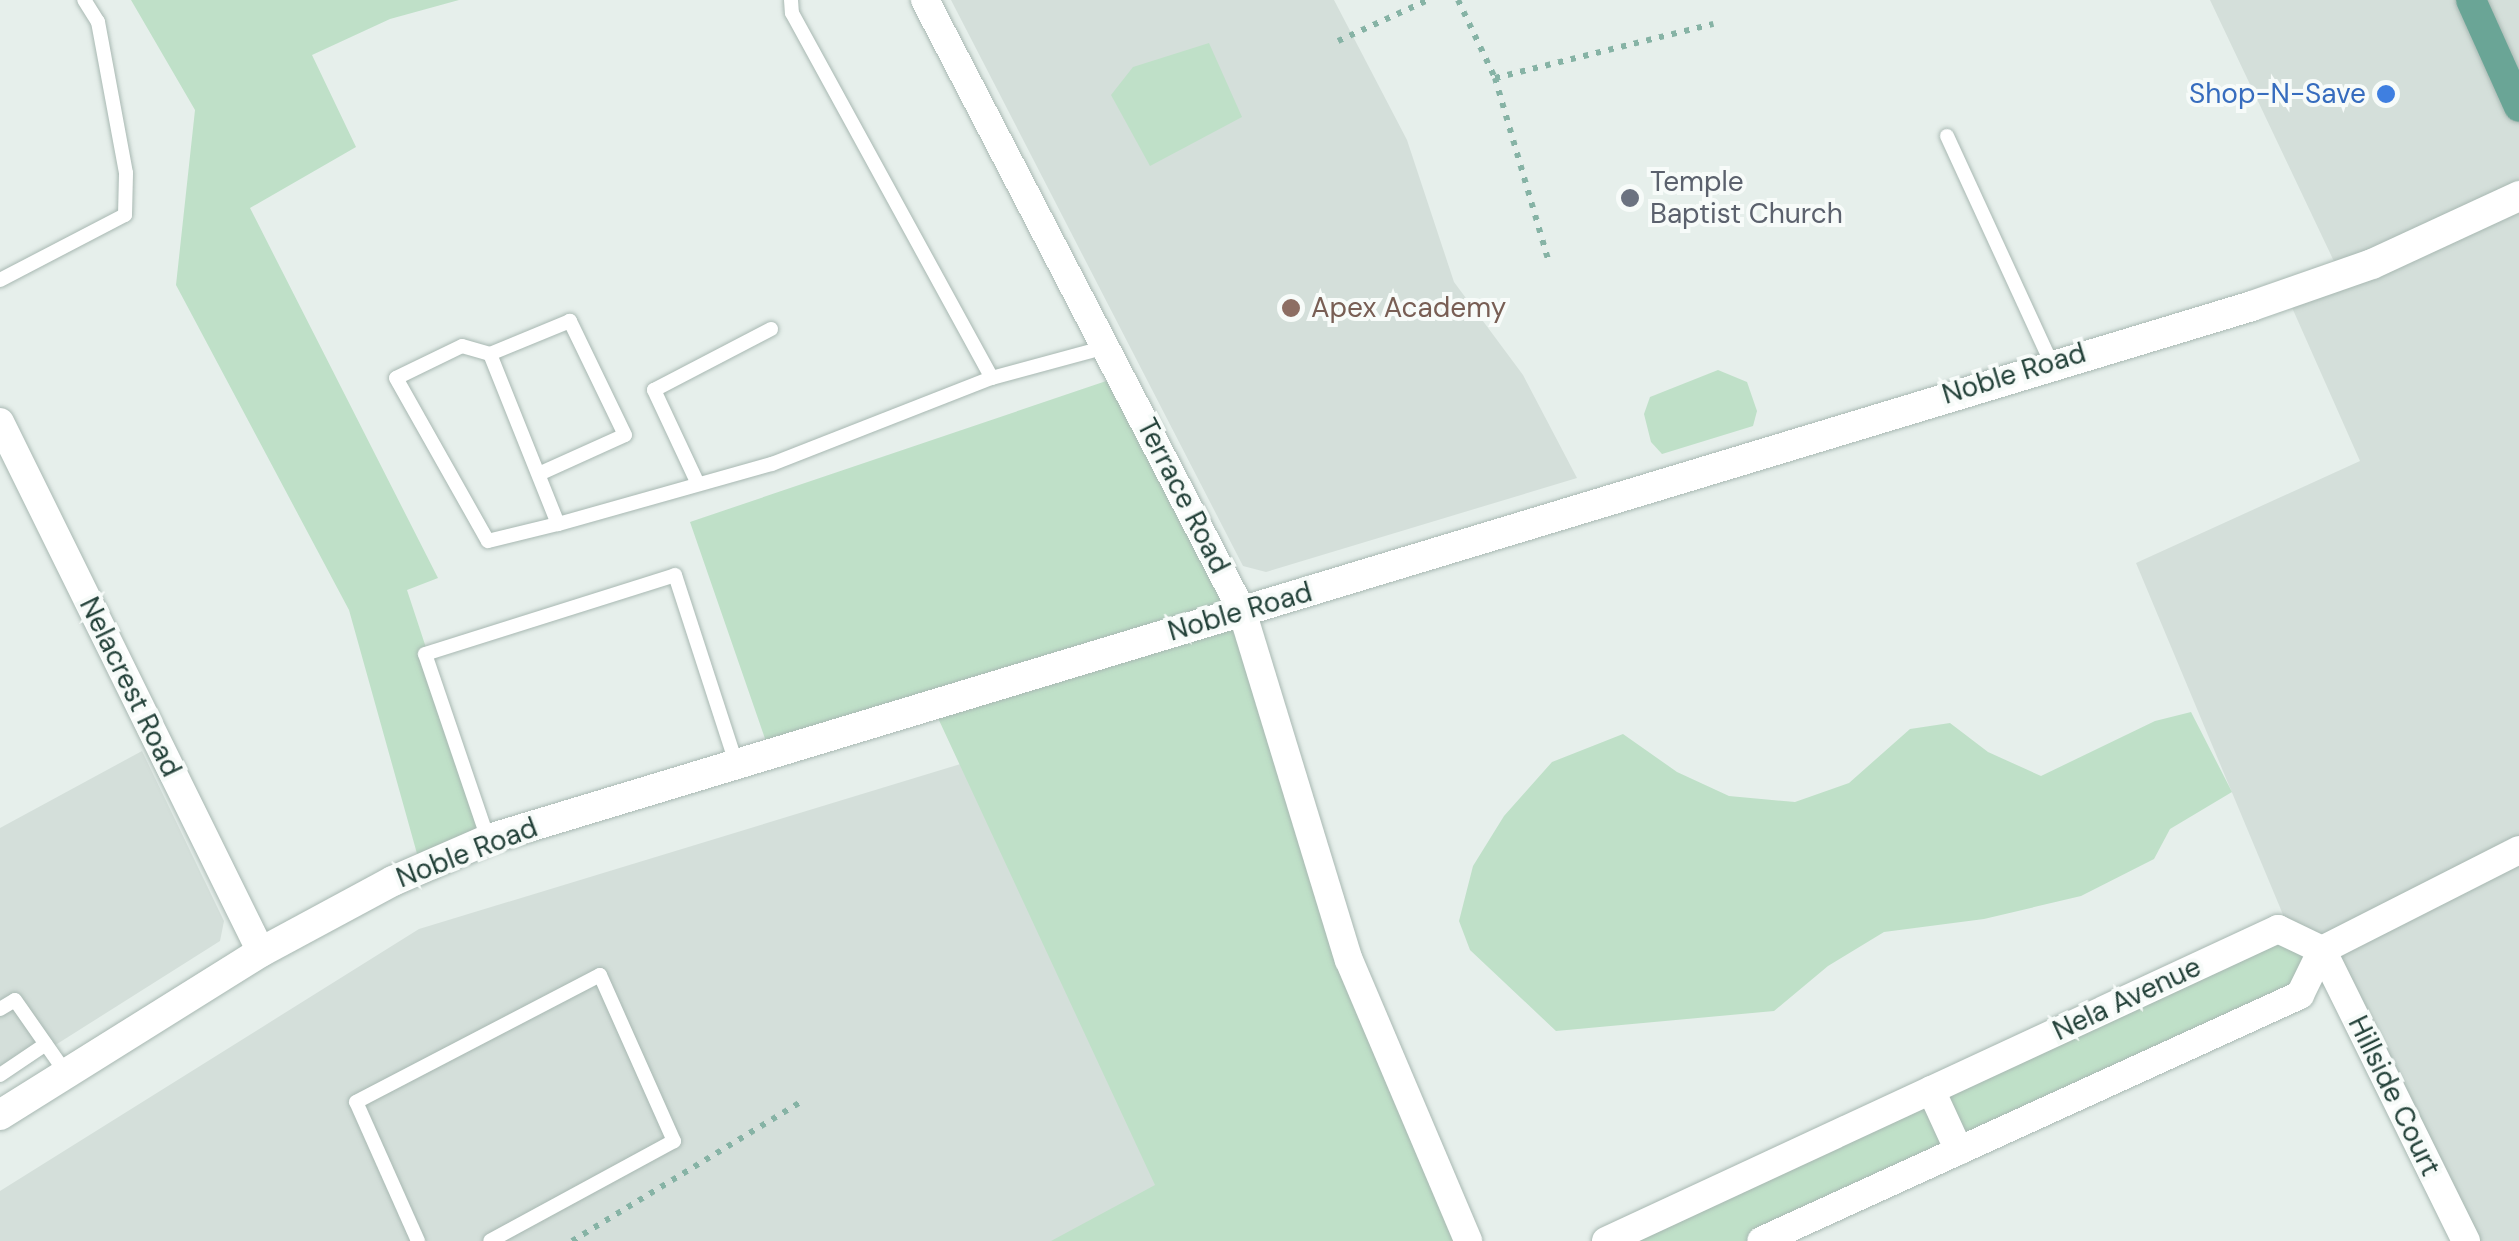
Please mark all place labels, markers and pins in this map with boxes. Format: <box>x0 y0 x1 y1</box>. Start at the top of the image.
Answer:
place label: Shop-N-Save <box>2189 77 2366 111</box>
marker: Shop-N-Save <box>2375 83 2397 105</box>
place label: Temple Baptist Church <box>1650 165 1843 231</box>
marker: Temple Baptist Church <box>1619 187 1641 209</box>
place label: Apex Academy <box>1311 291 1506 325</box>
marker: Apex Academy <box>1280 297 1302 319</box>

